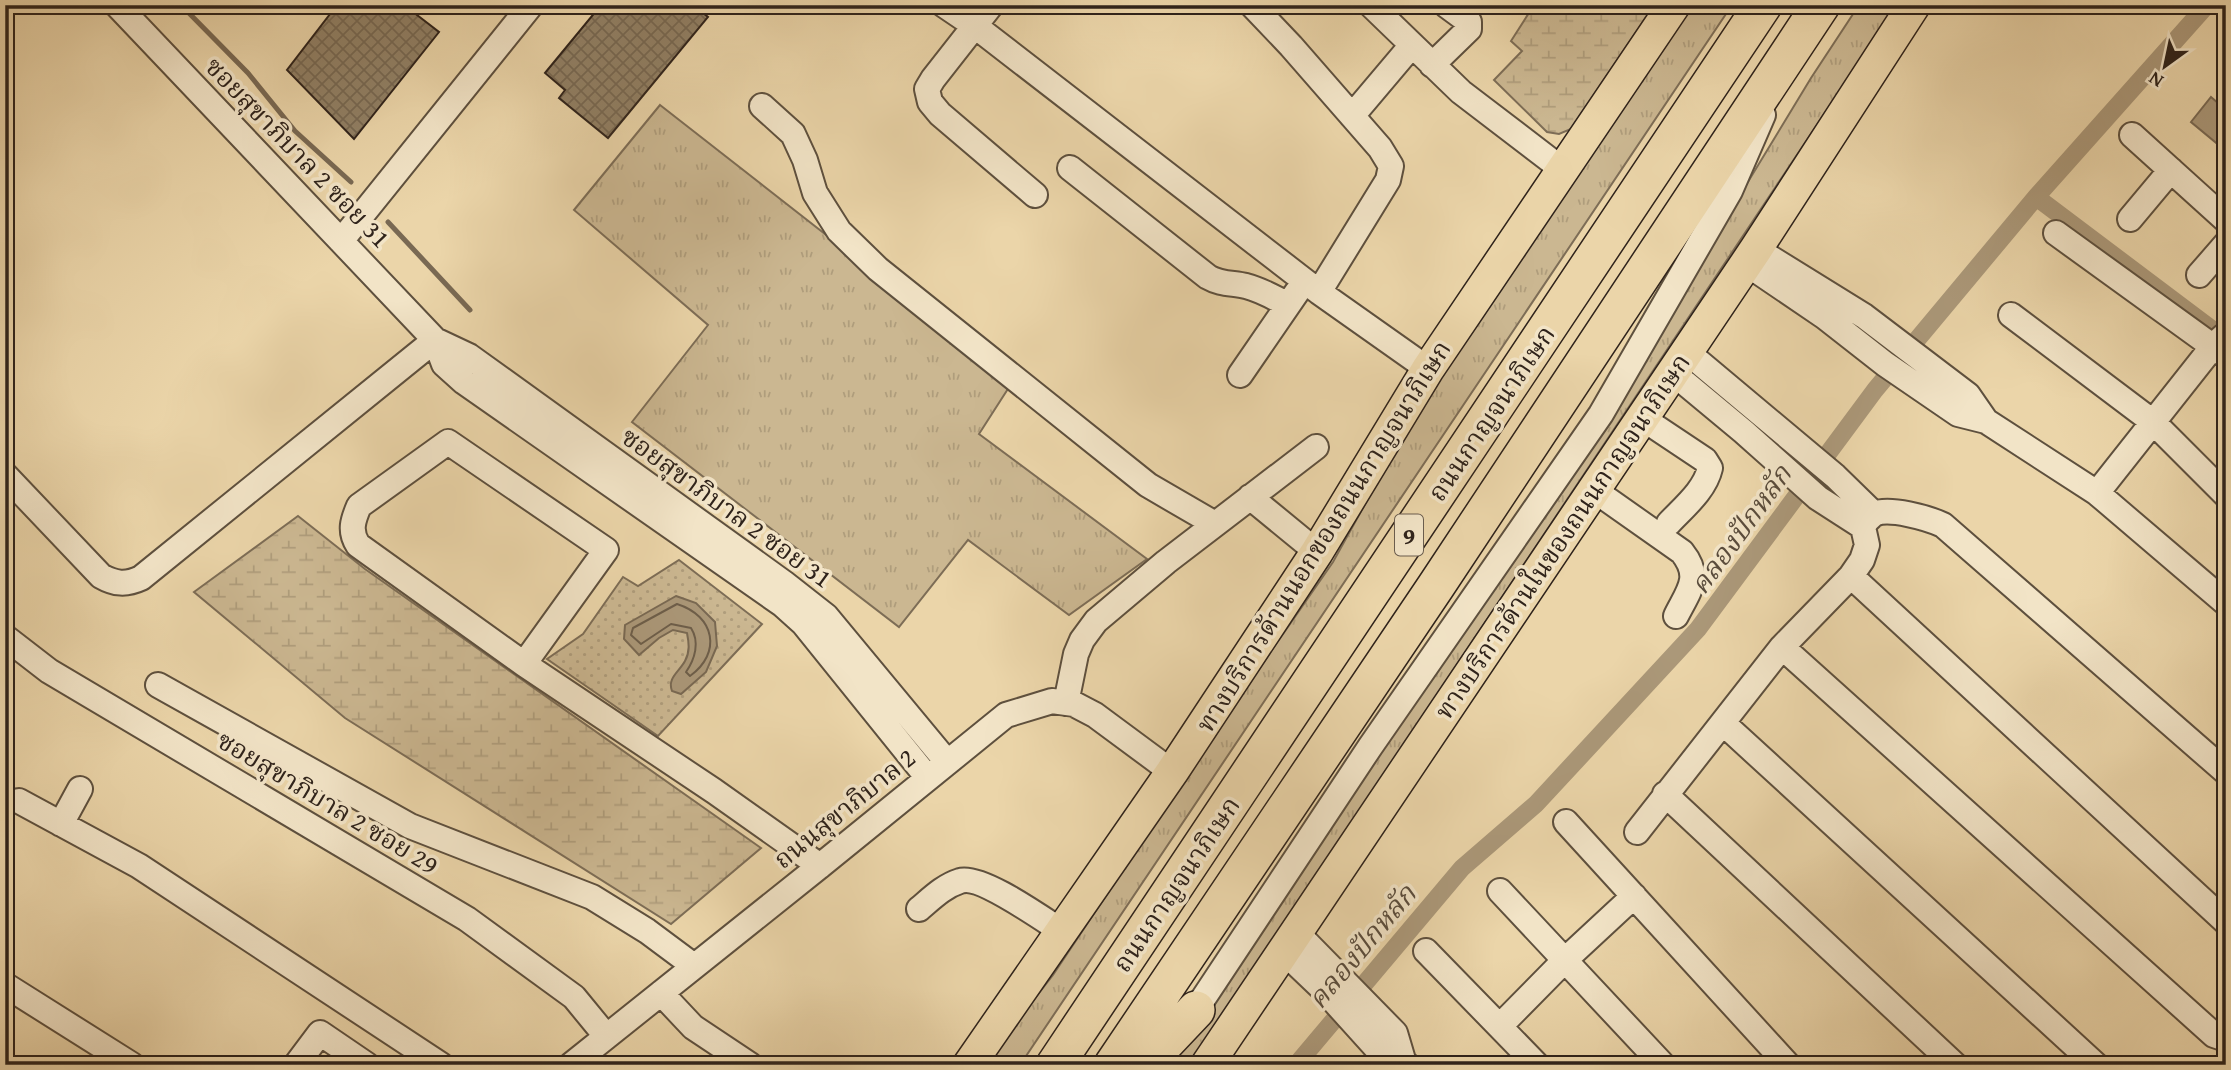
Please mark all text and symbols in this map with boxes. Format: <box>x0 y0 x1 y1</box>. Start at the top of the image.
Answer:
north arrow <box>2130 32 2200 102</box>
street label: ซอยสุขาภิบาล 2 ซอย 31 <box>196 48 400 256</box>
text: N <box>2143 65 2169 95</box>
street label: ถนนกาญจนาภิเษก <box>1418 317 1564 509</box>
street label: ทางบริการด้านนอกของถนนกาญจนาภิเษก <box>1186 332 1460 740</box>
street label: ทางบริการด้านในของถนนกาญจนาภิเษก <box>1424 345 1700 727</box>
street label: ซอยสุขาภิบาล 2 ซอย 31 <box>613 417 841 597</box>
water label: คลองปักหลัก <box>1679 455 1802 602</box>
road number: 9 <box>1395 514 1423 556</box>
street label: ซอยสุขาภิบาล 2 ซอย 29 <box>210 720 446 884</box>
street label: ถนนสุขาภิบาล 2 <box>764 738 924 878</box>
street label: ถนนกาญจนาภิเษก <box>1103 788 1249 980</box>
water label: คลองปักหลัก <box>1297 874 1426 1017</box>

